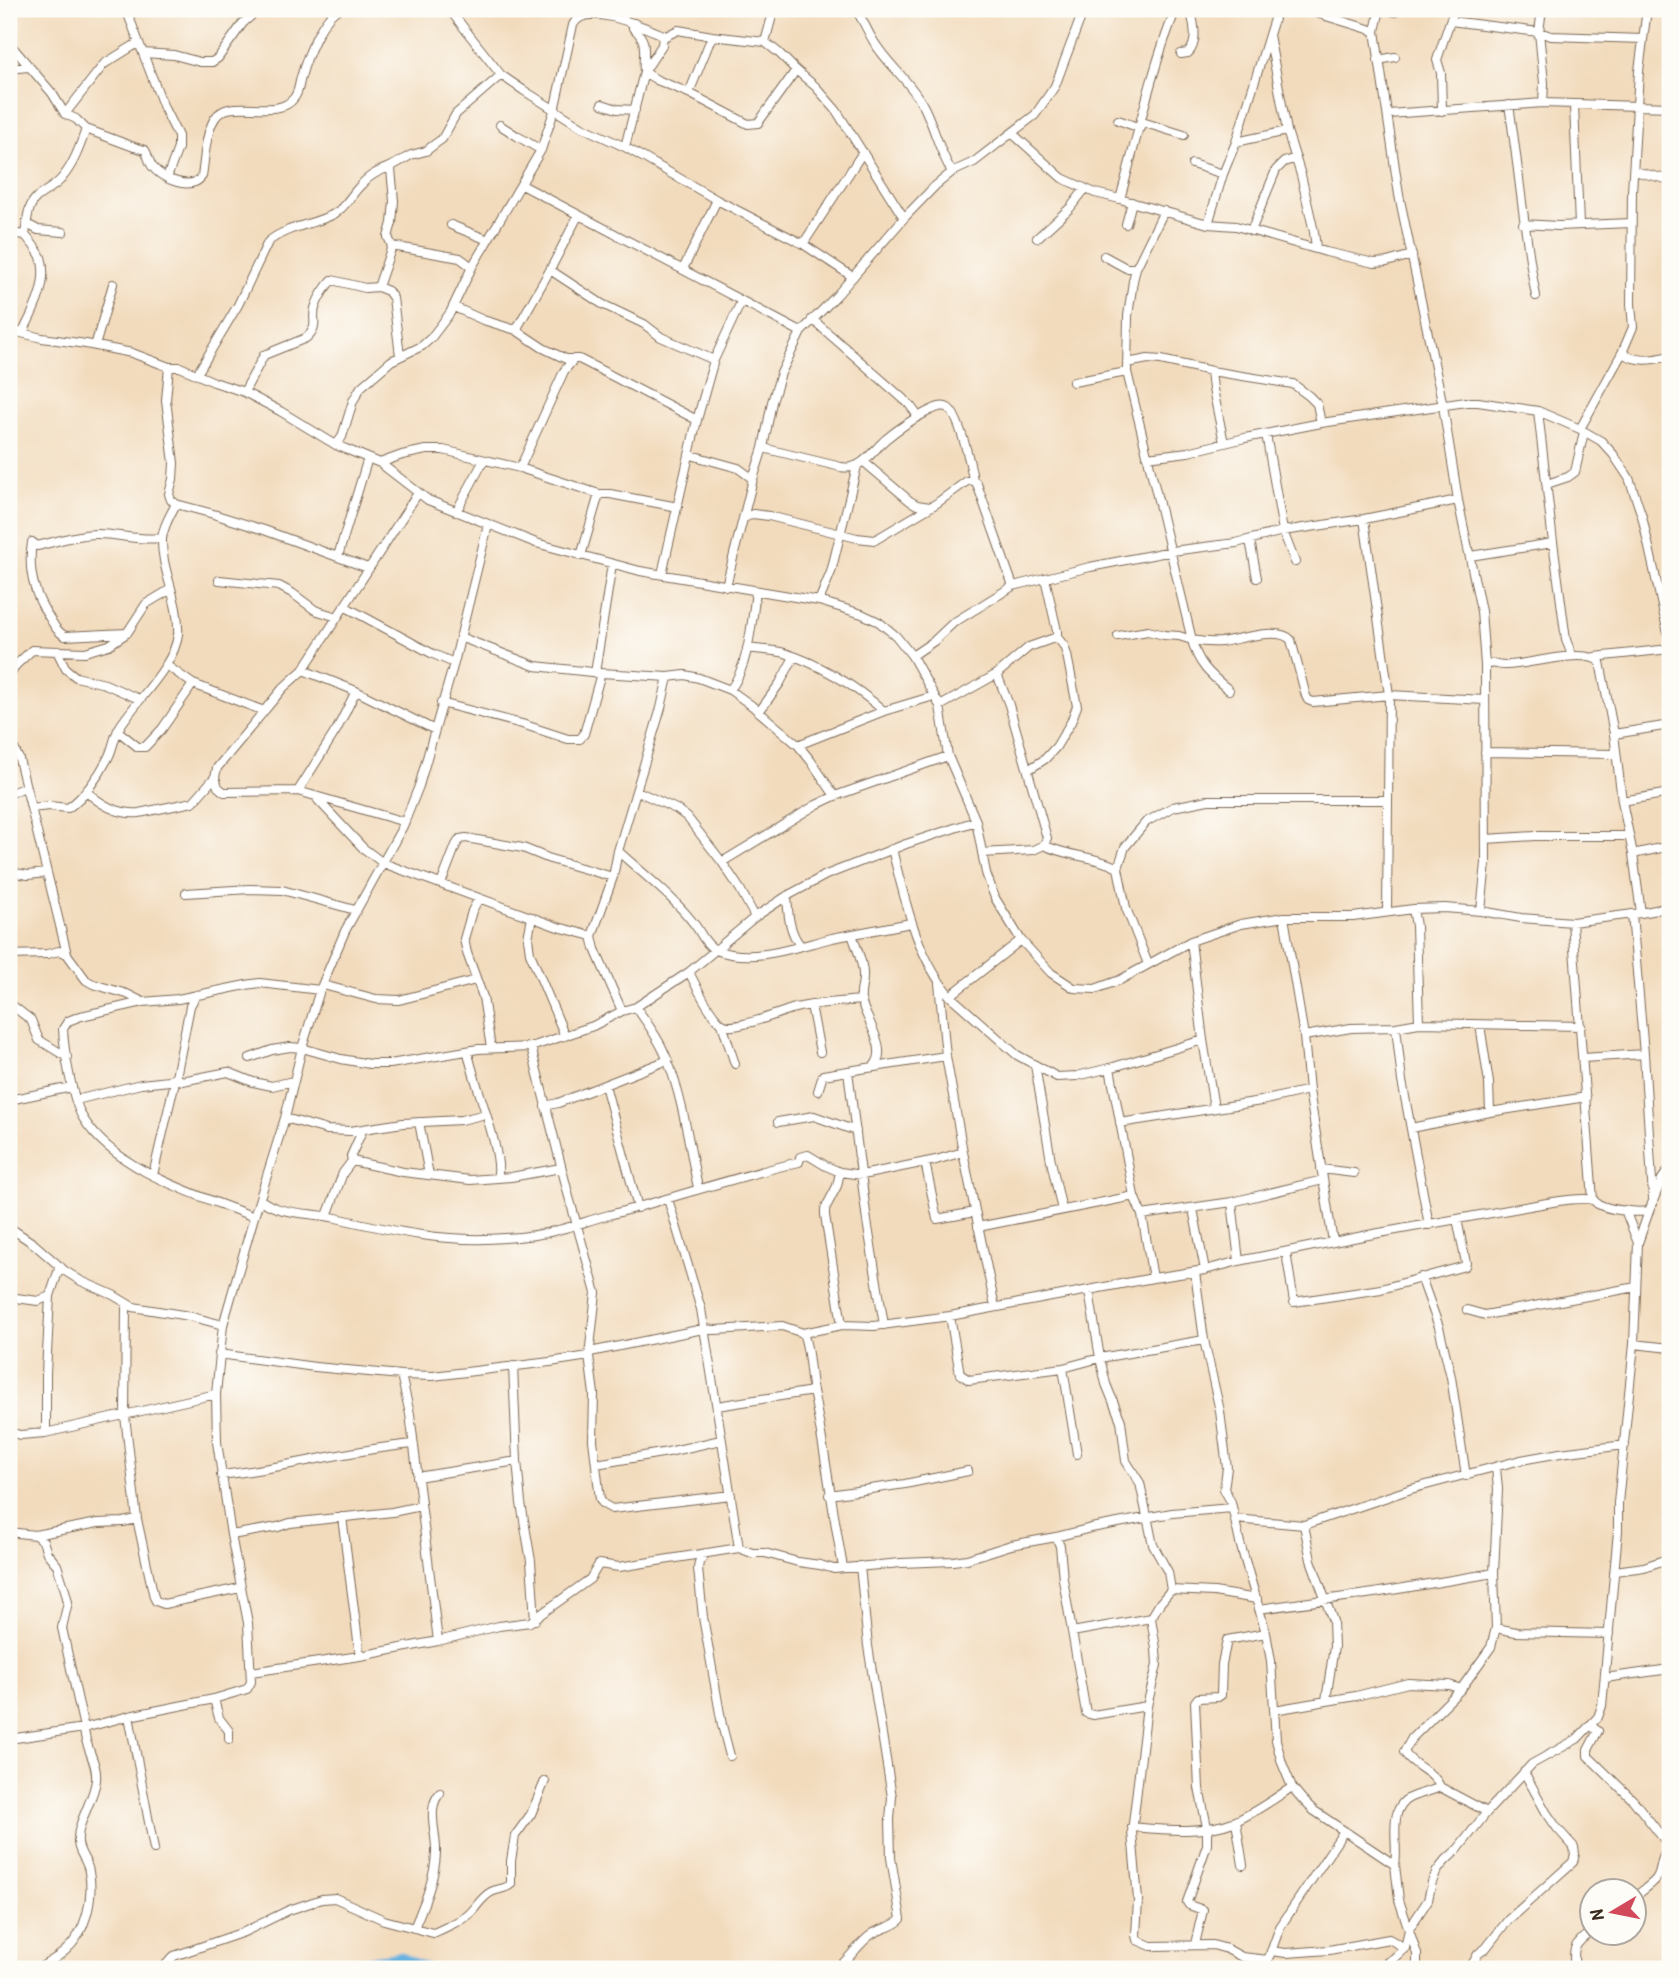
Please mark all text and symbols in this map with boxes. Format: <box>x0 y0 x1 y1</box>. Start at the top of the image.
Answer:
north arrow <box>1578 1876 1648 1946</box>
text: N <box>1583 1908 1610 1922</box>

